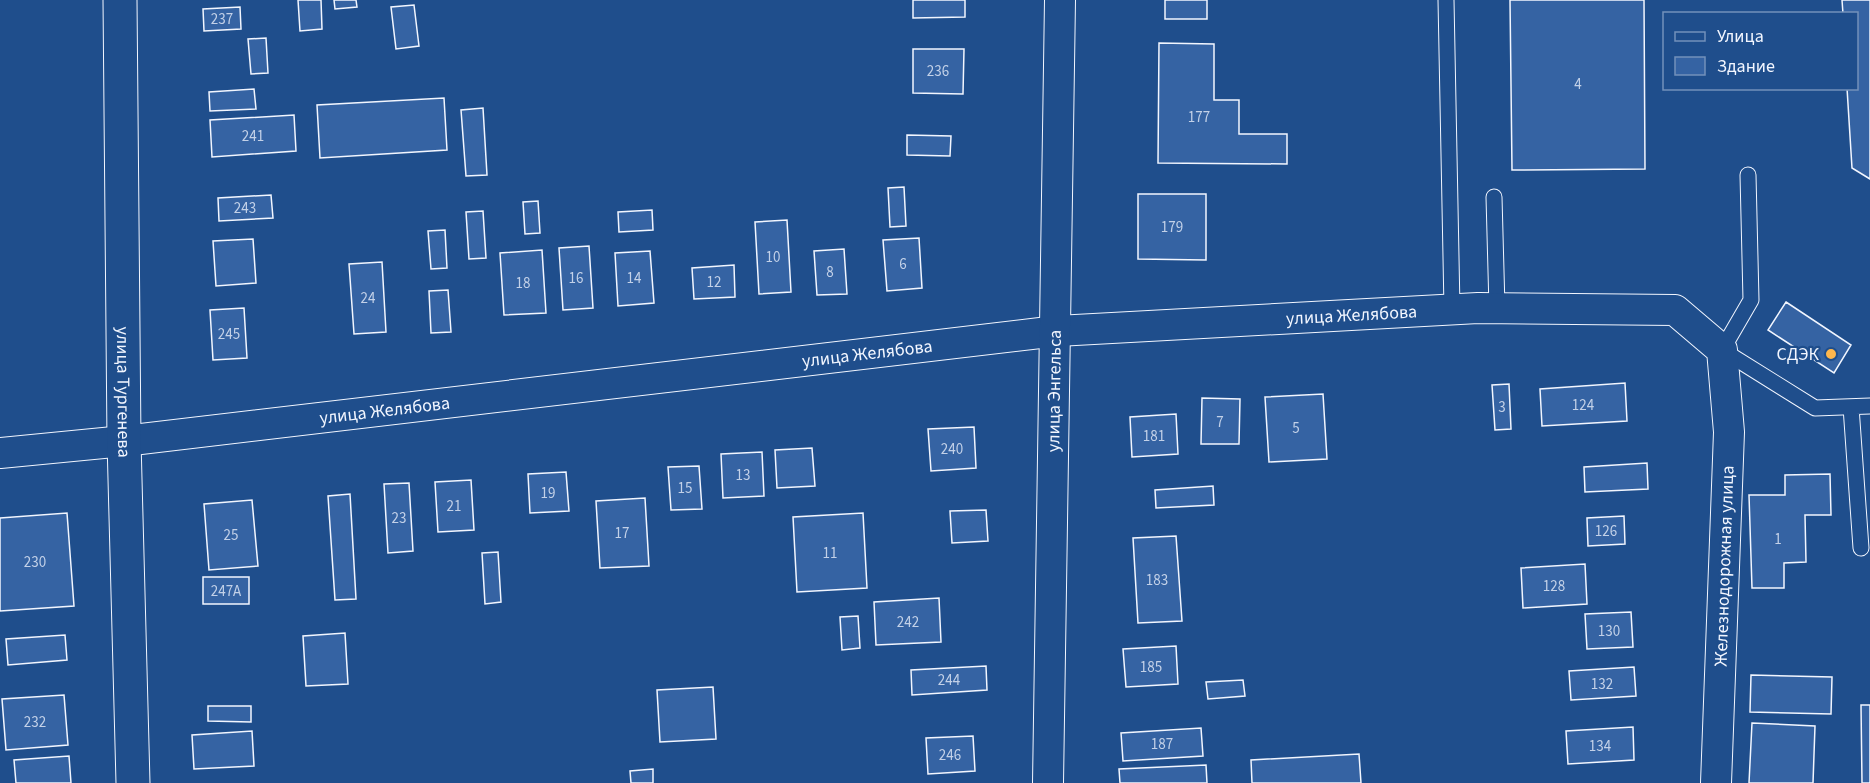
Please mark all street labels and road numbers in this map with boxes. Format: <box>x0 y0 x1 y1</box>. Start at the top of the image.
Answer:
street label: улица Желябова <box>1285 299 1418 331</box>
street label: улица Тургенева <box>110 326 136 458</box>
street label: улица Энгельса <box>1041 330 1068 452</box>
street label: улица Желябова <box>801 334 934 374</box>
street label: улица Желябова <box>318 391 451 431</box>
street label: Железнодорожная улица <box>1708 465 1741 667</box>

